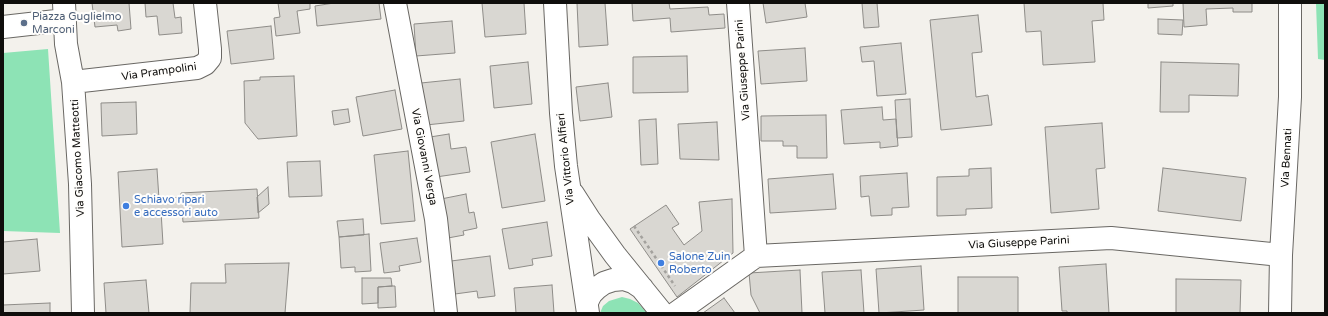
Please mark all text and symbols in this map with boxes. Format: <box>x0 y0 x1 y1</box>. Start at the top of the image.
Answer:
place label: Piazza Guglielmo Marconi <box>32 10 121 36</box>
marker: Piazza Guglielmo Marconi <box>19 18 29 28</box>
street label: Via Giuseppe Parini <box>733 19 753 121</box>
street label: Via Prampolini <box>121 60 197 84</box>
street label: Via Giacomo Matteotti <box>68 99 88 217</box>
street label: Via Giovanni Verga <box>408 107 440 207</box>
street label: Via Vittorio Alfieri <box>555 112 577 206</box>
street label: Via Bennati <box>1279 128 1295 188</box>
place label: Schiavo ripari e accessori auto <box>134 193 218 219</box>
marker: Schiavo ripari e accessori auto <box>121 201 131 211</box>
street label: Via Giuseppe Parini <box>968 234 1070 252</box>
place label: Salone Zuin Roberto <box>669 250 730 276</box>
marker: Salone Zuin Roberto <box>656 258 666 268</box>

